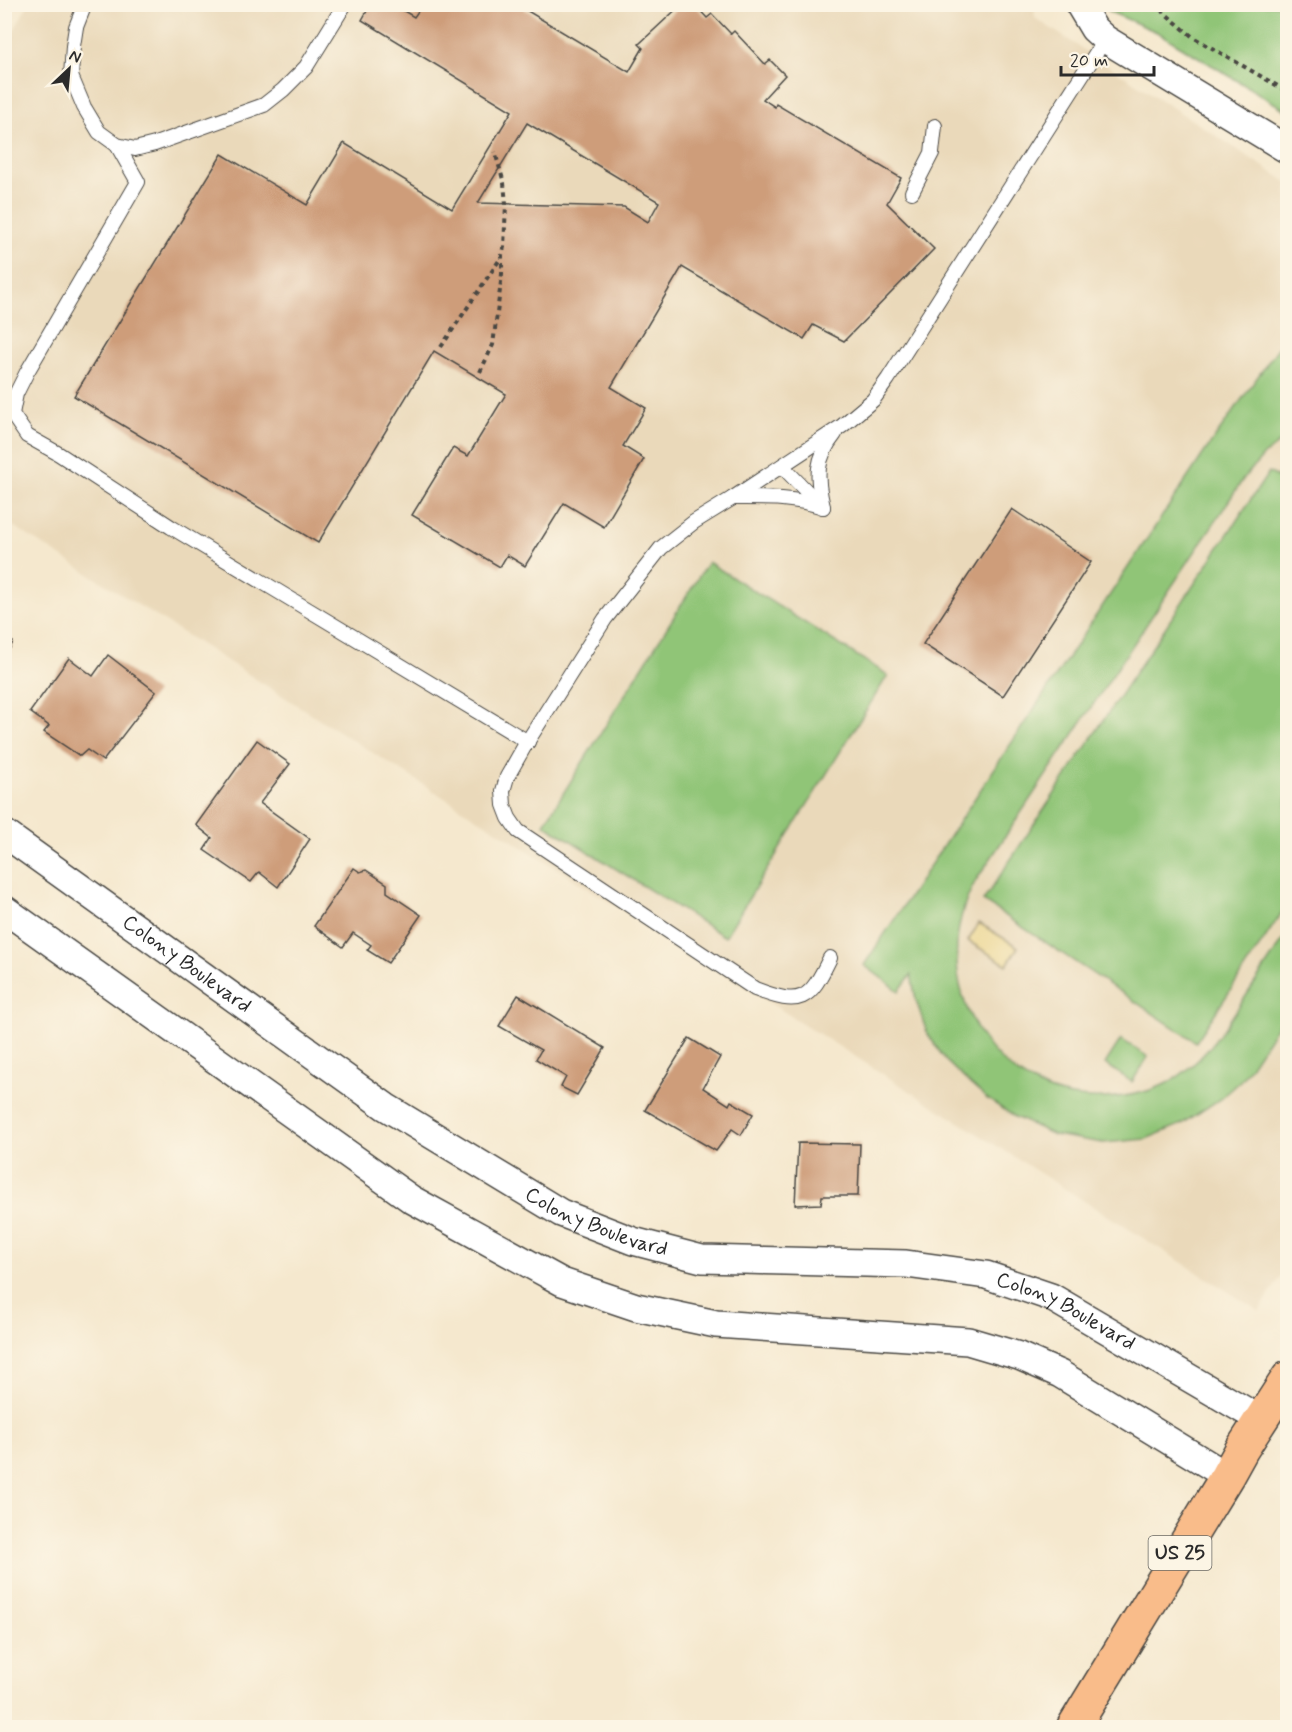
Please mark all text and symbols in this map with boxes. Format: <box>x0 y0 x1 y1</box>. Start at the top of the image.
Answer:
north arrow <box>39 39 99 99</box>
scale bar <box>1061 39 1154 77</box>
text: N <box>66 45 84 69</box>
text: 20 m <box>1070 49 1108 73</box>
street label: Colony Boulevard <box>117 908 257 1020</box>
street label: Colony Boulevard <box>520 1180 671 1263</box>
street label: Colony Boulevard <box>993 1265 1141 1357</box>
road number: US 25 <box>1148 1536 1212 1570</box>

